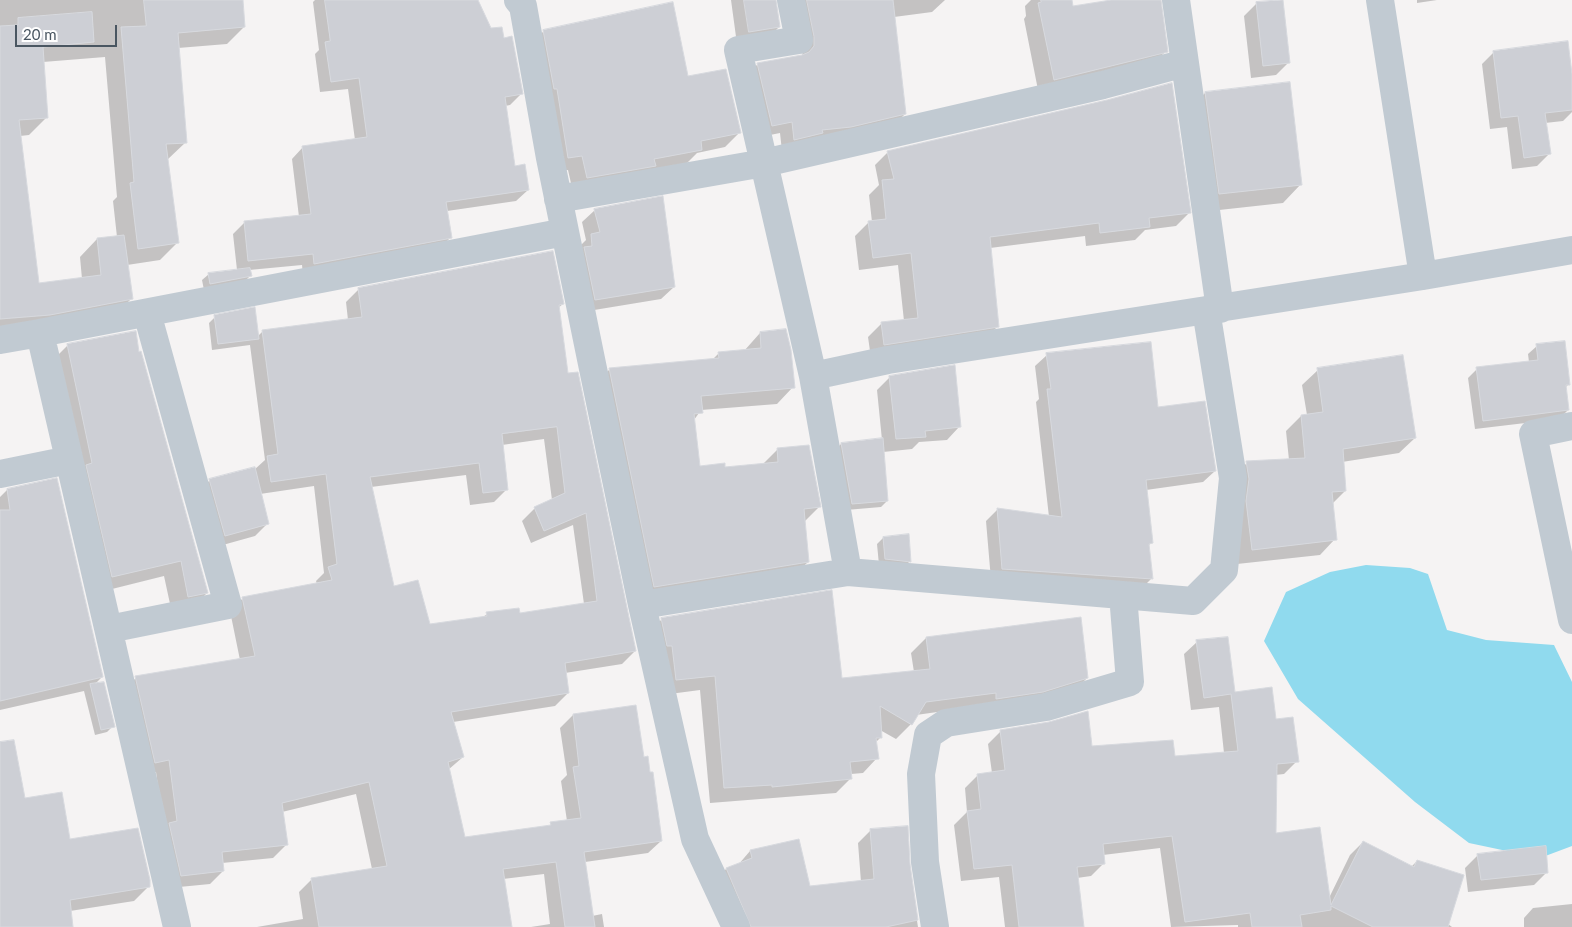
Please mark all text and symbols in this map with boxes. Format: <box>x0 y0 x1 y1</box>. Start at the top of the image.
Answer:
scale bar <box>18 15 120 47</box>
text: 20 m <box>23 25 57 43</box>

